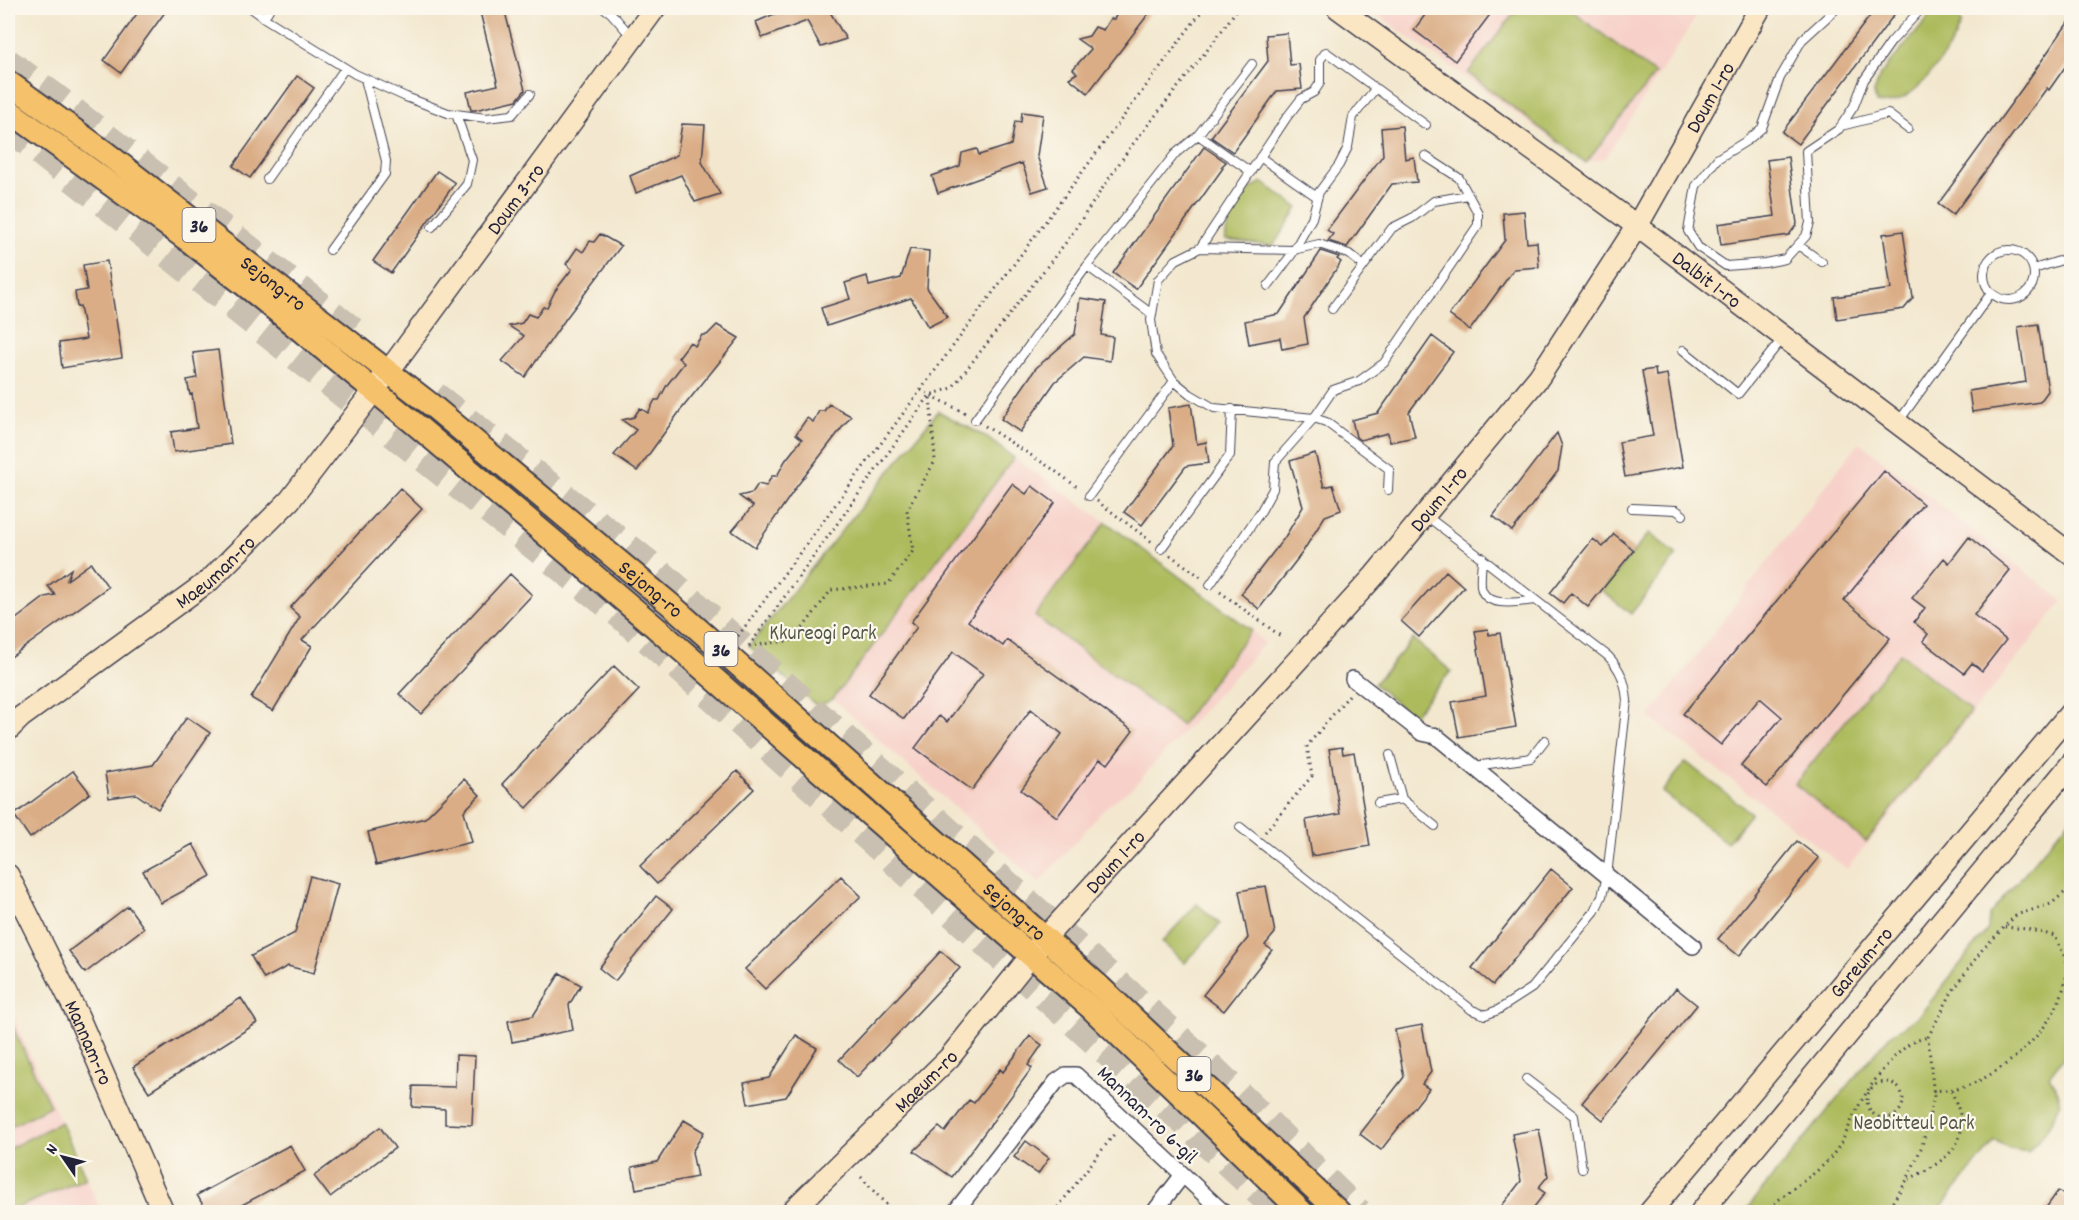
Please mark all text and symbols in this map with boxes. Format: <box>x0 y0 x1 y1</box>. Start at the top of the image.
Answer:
street label: Doum 1-ro <box>1680 57 1744 140</box>
street label: Doum 3-ro <box>481 159 554 243</box>
road number: 36 <box>182 208 216 242</box>
street label: Dalbit 1-ro <box>1664 245 1746 318</box>
street label: Sejong-ro <box>232 250 311 321</box>
street label: Doum 1-ro <box>1404 461 1477 540</box>
street label: Maeuman-ro <box>170 530 264 618</box>
street label: Sejong-ro <box>610 555 688 627</box>
park label: Kkureogi Park <box>769 620 877 650</box>
road number: 36 <box>704 632 738 666</box>
street label: Doum 1-ro <box>1080 825 1154 902</box>
street label: Sejong-ro <box>974 877 1051 950</box>
street label: Gareum-ro <box>1824 922 1902 1006</box>
street label: Mannam-ro <box>55 996 118 1091</box>
street label: Maeum-ro <box>889 1045 967 1121</box>
road number: 36 <box>1178 1057 1210 1091</box>
street label: Mannam-ro 6-gil <box>1089 1060 1203 1172</box>
park label: Neobitteul Park <box>1853 1110 1975 1140</box>
north arrow <box>33 1127 93 1187</box>
text: N <box>41 1140 65 1160</box>

